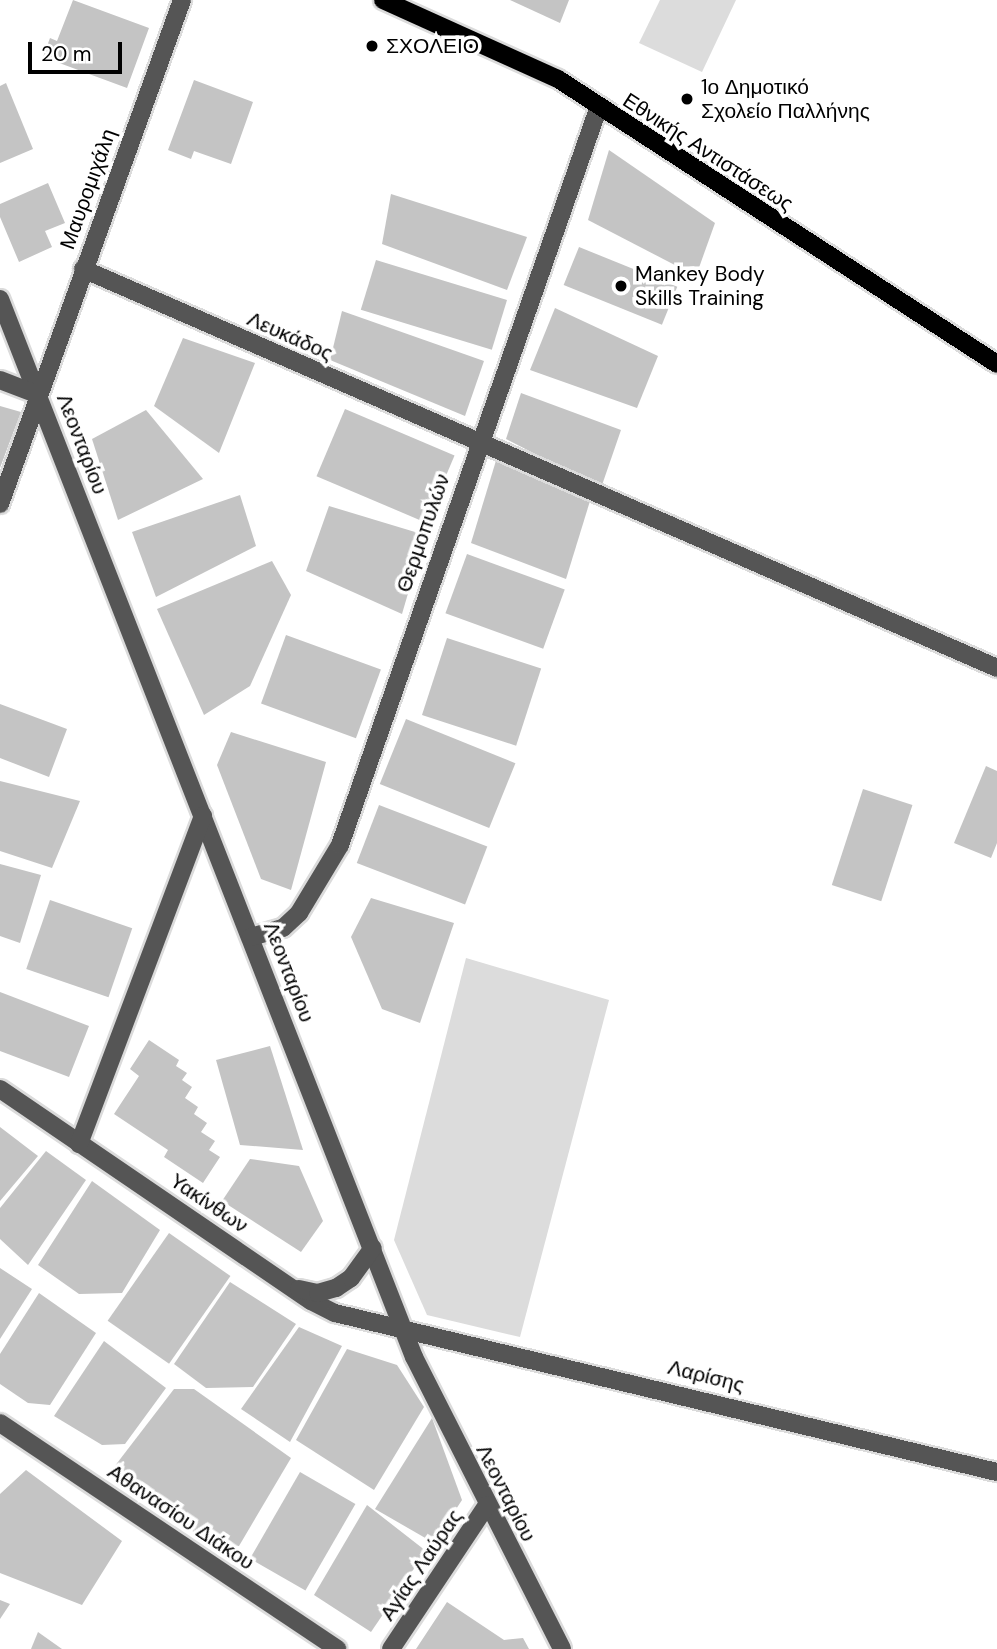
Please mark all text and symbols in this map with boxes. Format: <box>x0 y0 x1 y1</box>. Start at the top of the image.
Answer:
scale bar <box>32 28 126 72</box>
place label: ΣΧΟΛΕΙΟ <box>386 33 479 59</box>
marker: ΣΧΟΛΕΙΟ <box>364 38 380 54</box>
text: 20 m <box>41 40 92 68</box>
place label: 1ο Δημοτικό Σχολείο Παλλήνης <box>701 74 870 124</box>
street label: Εθνικής Αντιστάσεως <box>618 88 798 216</box>
marker: 1ο Δημοτικό Σχολείο Παλλήνης <box>679 91 695 107</box>
street label: Μαυρομιχάλη <box>55 125 121 253</box>
place label: Mankey Body Skills Training <box>635 261 765 311</box>
marker: Mankey Body Skills Training <box>613 278 629 294</box>
street label: Λευκάδος <box>243 306 337 366</box>
street label: Λεονταρίου <box>51 390 113 498</box>
street label: Θερμοπυλών <box>391 470 455 596</box>
street label: Λεονταρίου <box>258 918 320 1026</box>
street label: Υακίνθων <box>165 1168 253 1238</box>
street label: Λαρίσης <box>665 1354 747 1398</box>
street label: Λεονταρίου <box>471 1440 541 1546</box>
street label: Αθανασίου Διάκου <box>103 1459 259 1575</box>
street label: Αγίας Λαύρας <box>375 1505 467 1625</box>

